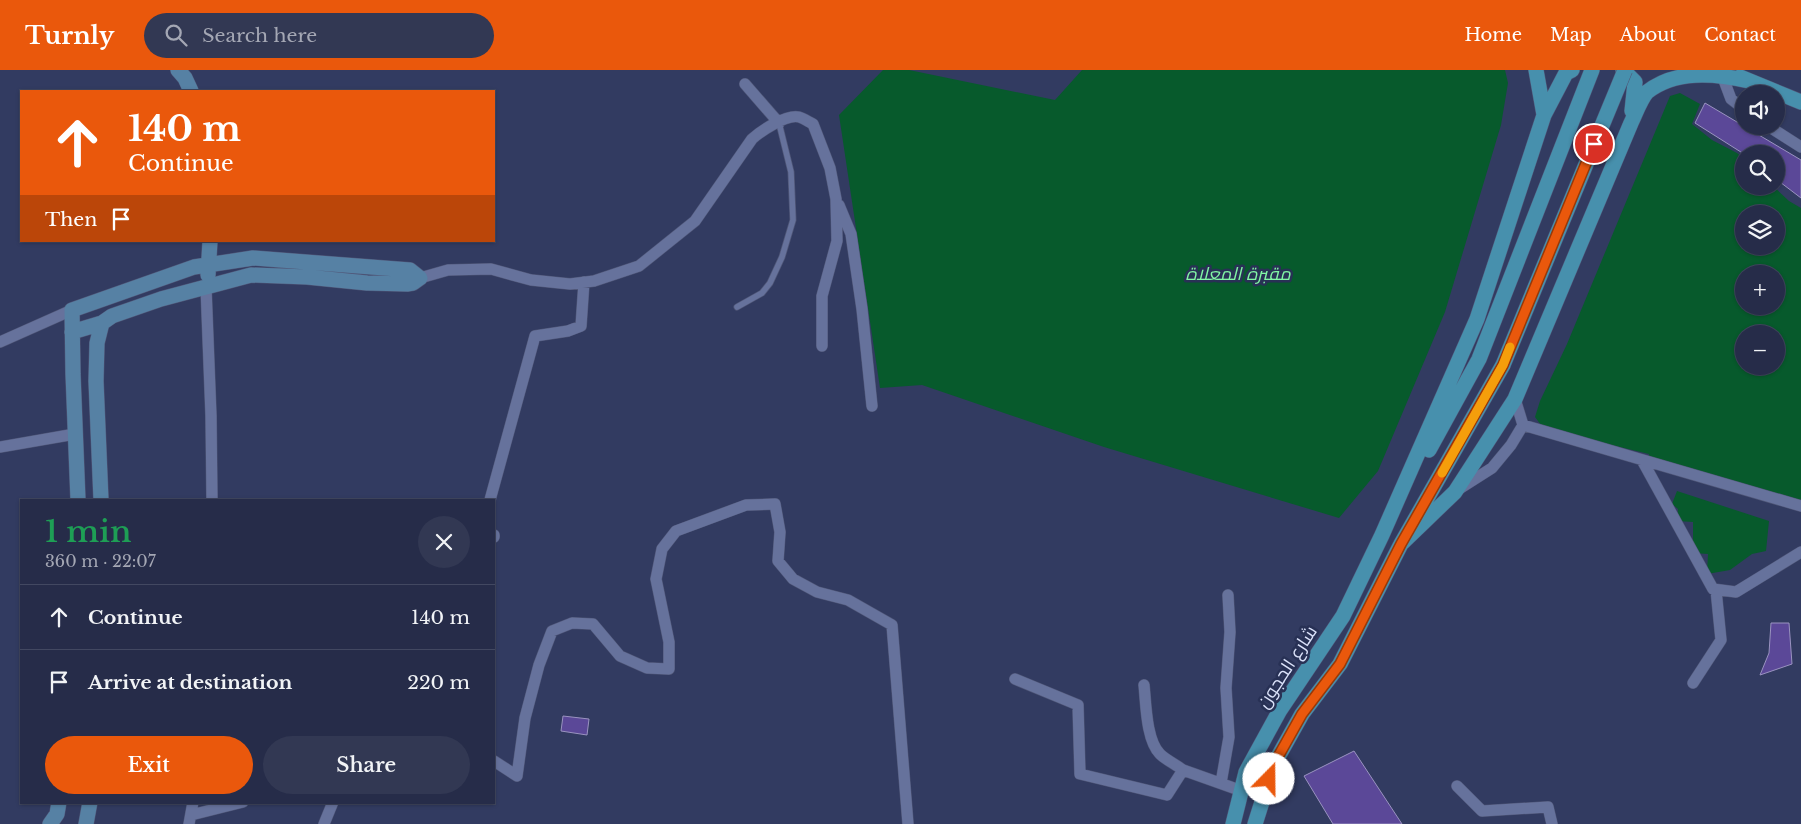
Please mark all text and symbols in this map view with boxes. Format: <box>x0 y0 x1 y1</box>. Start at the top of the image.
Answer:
search box <box>144 13 494 58</box>
text: Turnly <box>25 21 114 50</box>
icon: search <box>162 21 190 49</box>
text: Search here <box>202 24 317 47</box>
text: Home <box>1464 24 1522 46</box>
text: Map <box>1550 24 1592 46</box>
text: About <box>1620 24 1676 46</box>
text: Contact <box>1704 24 1776 46</box>
map controls <box>1735 85 1785 375</box>
button: sound <box>1735 85 1785 135</box>
text: 140 m <box>128 107 241 150</box>
icon: ahead <box>45 110 110 175</box>
pin <box>1573 123 1615 165</box>
icon: arrive <box>1580 130 1608 158</box>
button: search <box>1735 145 1785 195</box>
text: Continue <box>128 150 234 177</box>
icon: arrive <box>107 205 135 233</box>
button: layers <box>1735 205 1785 255</box>
text: Then <box>45 208 97 231</box>
park label: مقبرة المعلاة <box>1185 263 1291 285</box>
button: + <box>1735 265 1785 315</box>
button: − <box>1735 325 1785 375</box>
text: 1 min <box>45 513 131 550</box>
button: close <box>418 516 470 568</box>
text: 360 m · 22:07 <box>45 551 156 571</box>
icon: ahead <box>45 603 73 631</box>
text: Continue <box>88 606 183 629</box>
text: 140 m <box>411 606 470 629</box>
street label: شارع الحجون <box>1252 622 1323 713</box>
icon: arrive <box>45 668 73 696</box>
text: Arrive at destination <box>88 671 292 694</box>
text: 220 m <box>407 671 470 694</box>
button: Exit <box>45 736 253 794</box>
button: Share <box>263 736 470 794</box>
position arrow <box>1242 752 1294 804</box>

